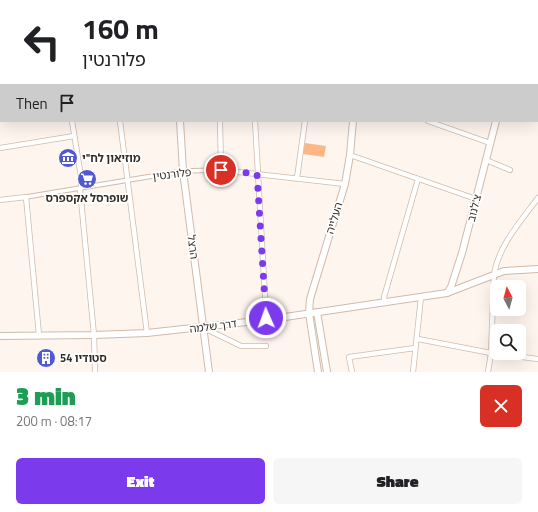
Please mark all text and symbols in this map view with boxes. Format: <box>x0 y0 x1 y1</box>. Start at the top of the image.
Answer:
text: 160 m <box>82 7 159 50</box>
icon: left <box>16 16 68 68</box>
text: פלורנטין <box>82 46 146 73</box>
text: Then <box>16 92 48 115</box>
icon: arrive <box>56 92 78 114</box>
museum icon: מוזיאון לח"י <box>57 147 79 169</box>
place label: מוזיאון לח"י <box>82 150 141 166</box>
pin <box>204 153 238 187</box>
icon: arrive <box>210 159 232 181</box>
street label: פלורנטין <box>152 164 193 184</box>
supermarket icon: שופרסל אקספרס <box>76 168 98 190</box>
place label: שופרסל אקספרס <box>46 190 129 206</box>
street label: צ'לנוב <box>463 193 485 223</box>
street label: העלייה <box>322 200 346 236</box>
street label: הרצל <box>184 234 202 260</box>
north arrow <box>490 280 526 316</box>
map controls <box>490 280 526 360</box>
position arrow <box>245 297 287 339</box>
street label: דרך שלמה <box>188 315 238 337</box>
button: search <box>490 324 526 360</box>
building icon: סטודיו 54 <box>35 347 57 369</box>
place label: סטודיו 54 <box>60 350 107 366</box>
text: 3 min <box>16 378 76 414</box>
button: close <box>480 385 522 427</box>
text: 200 m · 08:17 <box>16 411 92 431</box>
button: Exit <box>16 458 265 504</box>
button: Share <box>273 458 522 504</box>

